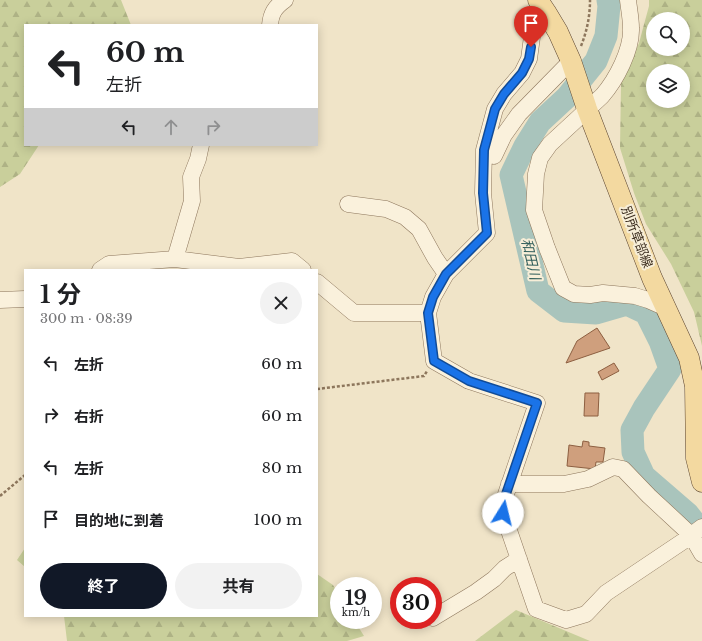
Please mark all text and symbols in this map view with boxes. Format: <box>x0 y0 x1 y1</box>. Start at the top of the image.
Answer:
pin <box>514 6 548 47</box>
icon: arrive <box>520 12 542 34</box>
map controls <box>646 12 690 108</box>
button: search <box>646 12 690 56</box>
text: 60 m <box>106 35 184 70</box>
icon: left <box>40 40 92 92</box>
button: layers <box>646 64 690 108</box>
text: 左折 <box>106 74 142 96</box>
icon: left <box>118 116 140 138</box>
icon: ahead <box>160 116 182 138</box>
icon: right <box>202 116 224 138</box>
street label: 別所草部線 <box>617 204 657 270</box>
water label: 和田川 <box>518 237 545 283</box>
text: 1 分 <box>40 280 81 309</box>
button: close <box>260 282 302 324</box>
text: 300 m · 08:39 <box>40 310 133 327</box>
icon: left <box>40 352 62 374</box>
text: 60 m <box>261 354 302 373</box>
text: 左折 <box>74 355 104 374</box>
icon: right <box>40 404 62 426</box>
text: 60 m <box>261 406 302 425</box>
text: 右折 <box>74 407 104 426</box>
icon: left <box>40 456 62 478</box>
text: 80 m <box>262 458 302 477</box>
text: 左折 <box>74 459 104 478</box>
position arrow <box>482 492 524 534</box>
icon: arrive <box>40 508 62 530</box>
text: 100 m <box>253 510 302 529</box>
text: 目的地に到着 <box>74 511 164 530</box>
button: 終了 <box>40 563 167 609</box>
button: 共有 <box>175 563 302 609</box>
speed limit sign: 30 <box>390 577 442 629</box>
text: 19 <box>345 586 367 610</box>
text: km/h <box>342 606 370 619</box>

